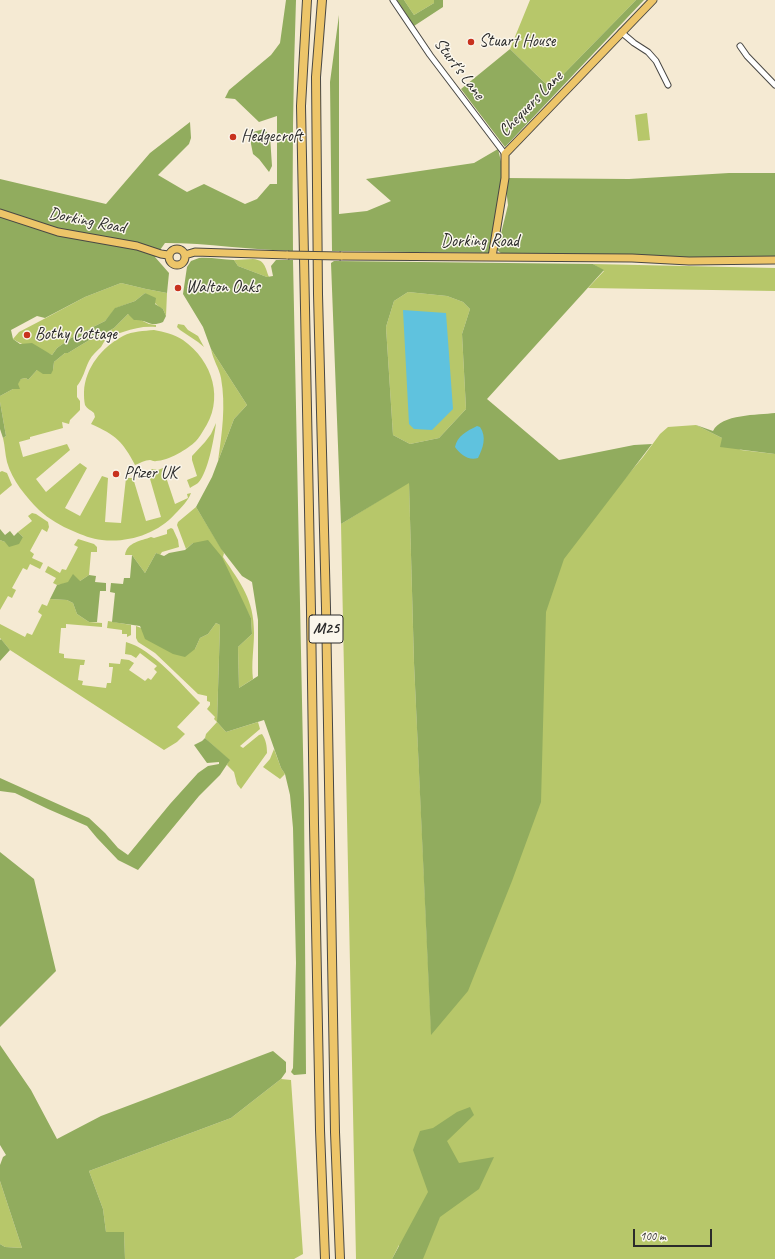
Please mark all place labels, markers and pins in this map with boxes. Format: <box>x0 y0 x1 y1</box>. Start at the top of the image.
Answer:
place label: Stuart House <box>479 32 555 52</box>
marker: Stuart House <box>466 37 476 47</box>
place label: Hedgecroft <box>241 127 303 147</box>
marker: Hedgecroft <box>228 132 238 142</box>
place label: Walton Oaks <box>186 278 260 298</box>
marker: Walton Oaks <box>173 283 183 293</box>
place label: Bothy Cottage <box>35 325 117 345</box>
marker: Bothy Cottage <box>22 330 32 340</box>
place label: Pfizer UK <box>124 464 177 484</box>
marker: Pfizer UK <box>111 469 121 479</box>

